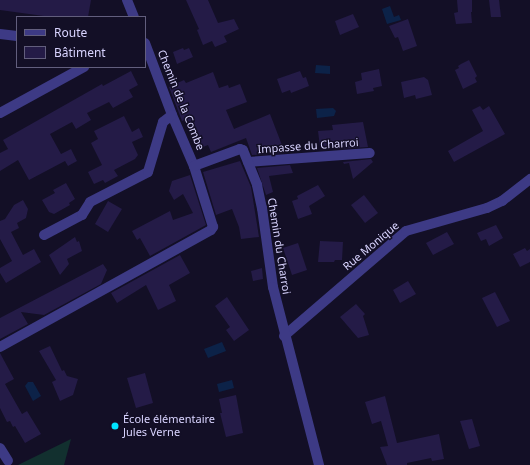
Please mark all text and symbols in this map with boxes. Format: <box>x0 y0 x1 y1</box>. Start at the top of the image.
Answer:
legend <box>16 16 146 68</box>
text: Route <box>54 24 87 41</box>
text: Bâtiment <box>54 44 106 61</box>
street label: Chemin de la Combe <box>155 48 207 152</box>
street label: Impasse du Charroi <box>257 136 359 156</box>
street label: Chemin du Charroi <box>265 197 293 295</box>
street label: Rue Monique <box>340 219 402 273</box>
place label: École élémentaire Jules Verne <box>123 413 215 439</box>
marker: École élémentaire Jules Verne <box>110 421 120 431</box>

